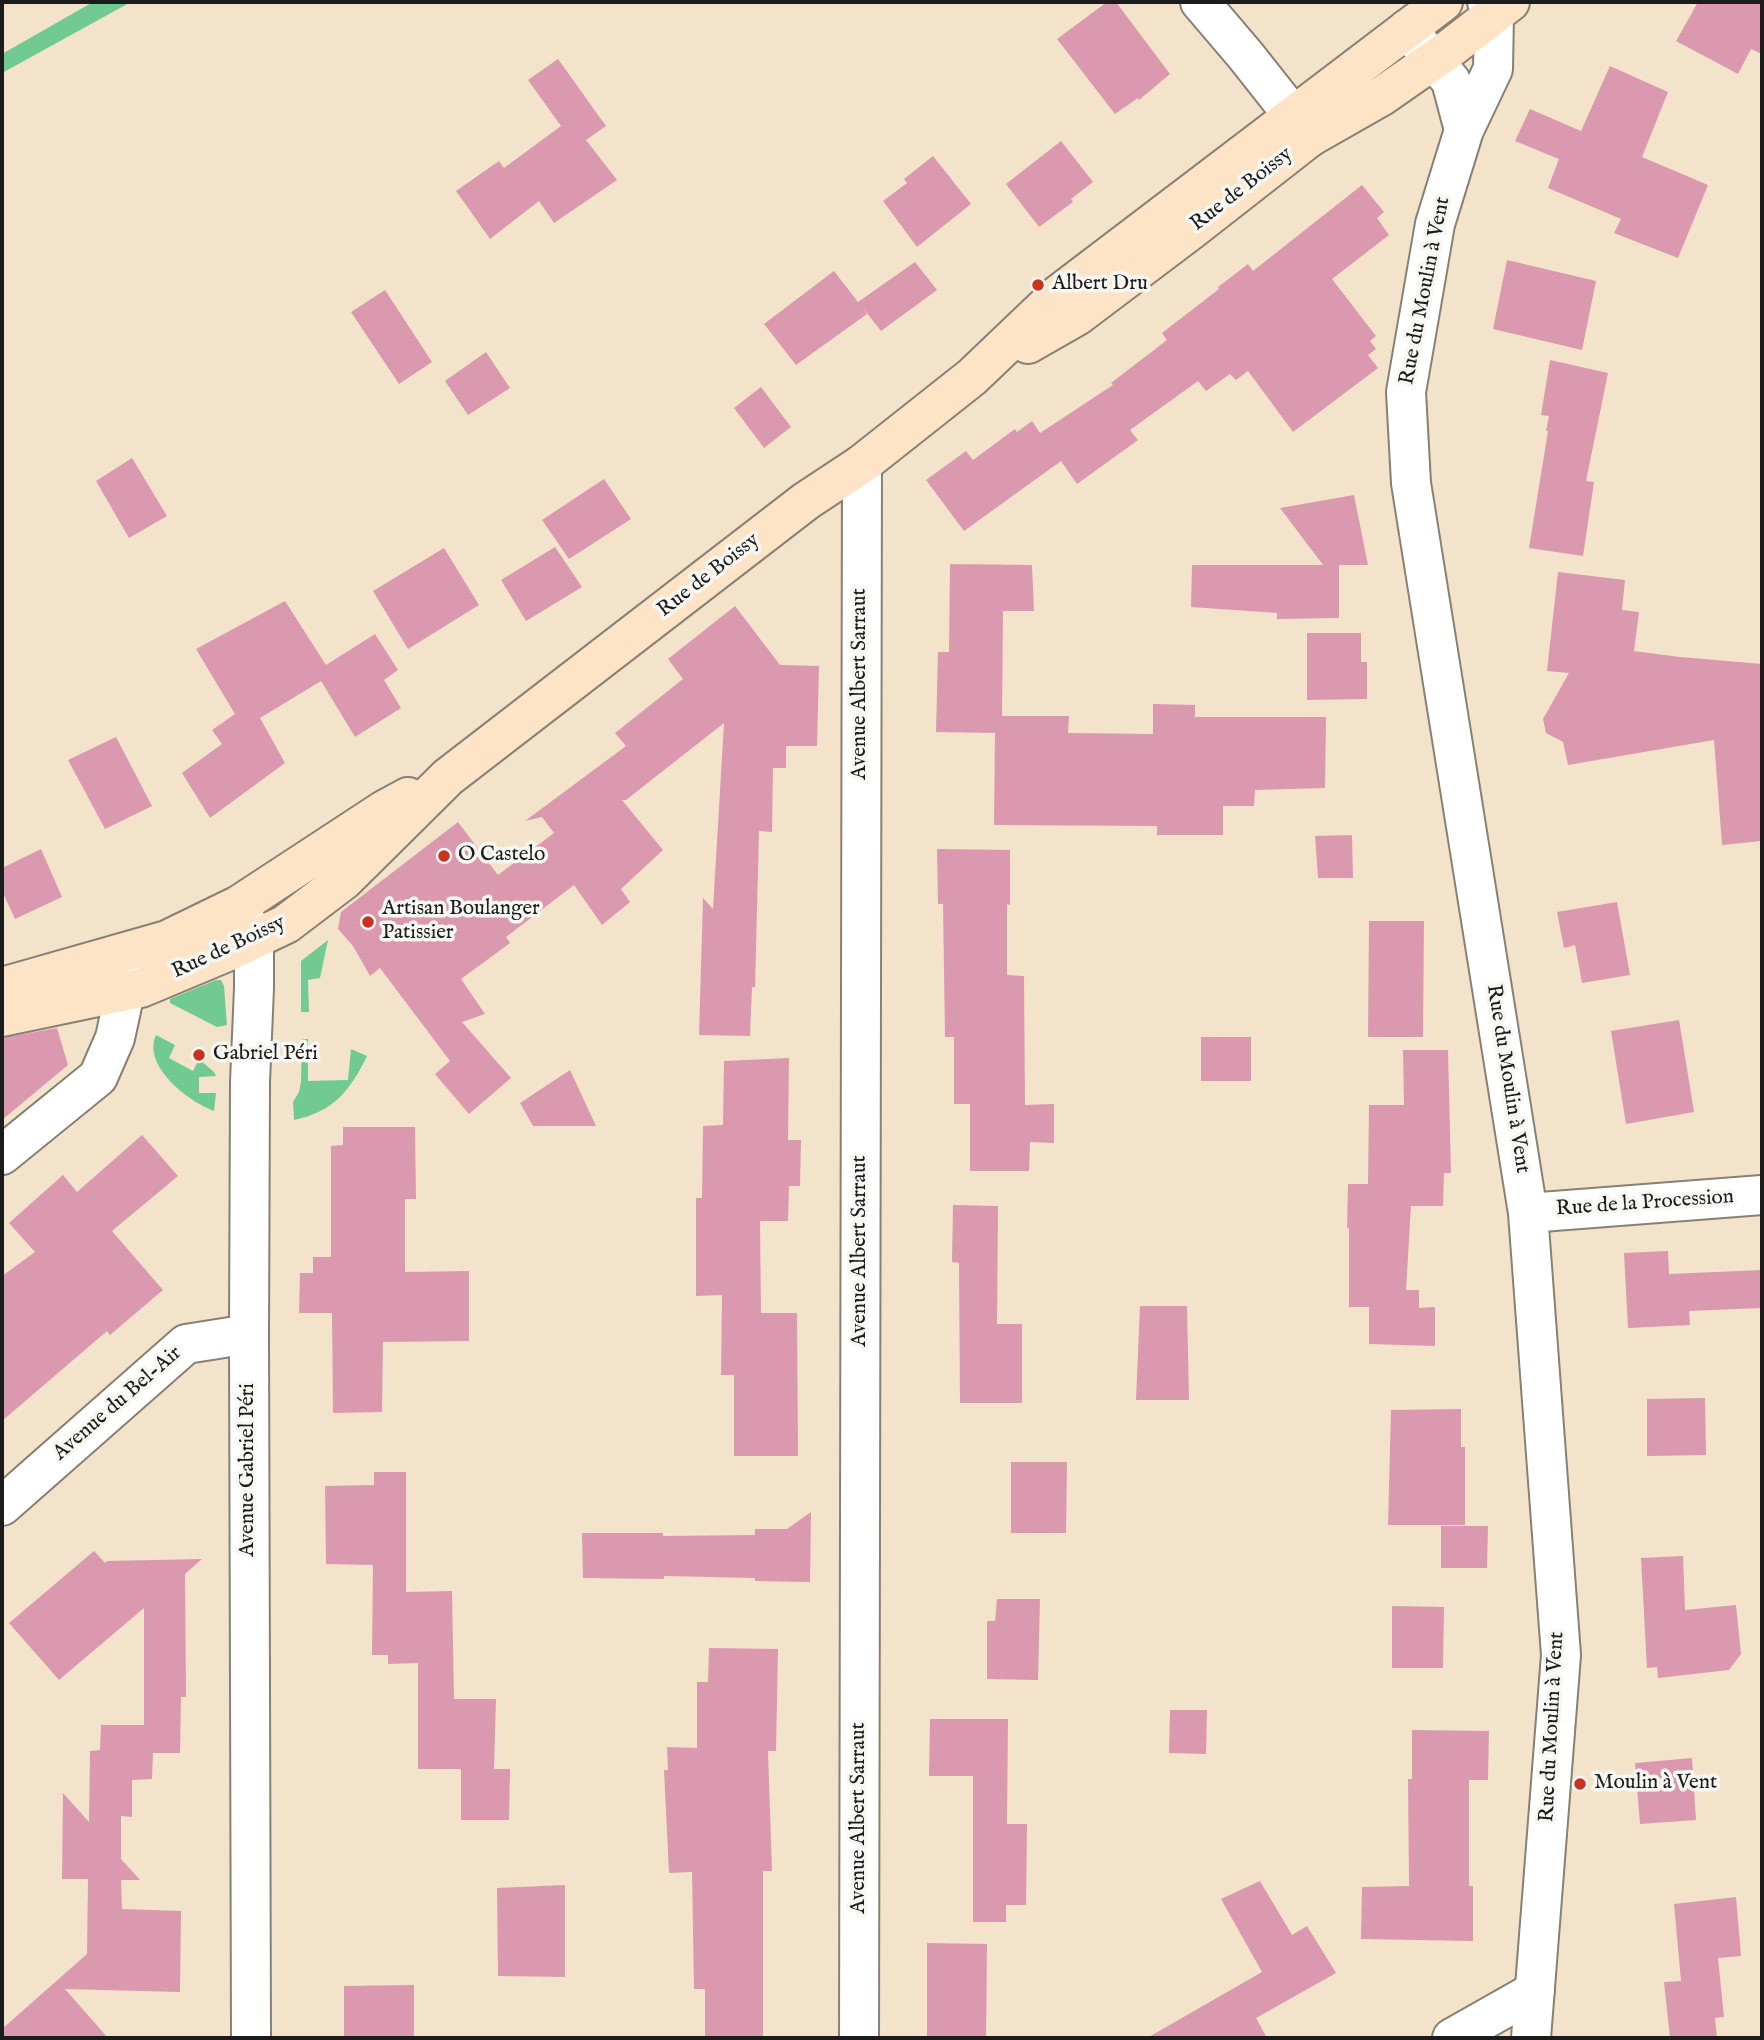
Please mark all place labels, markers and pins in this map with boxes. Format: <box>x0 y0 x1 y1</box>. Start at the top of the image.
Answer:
place label: Albert Dru <box>1052 272 1148 298</box>
marker: Albert Dru <box>1030 277 1046 293</box>
place label: O Castelo <box>458 843 545 869</box>
marker: O Castelo <box>436 848 452 864</box>
place label: Artisan Boulanger Patissier <box>382 897 540 947</box>
marker: Artisan Boulanger Patissier <box>360 914 376 930</box>
place label: Gabriel Péri <box>213 1042 318 1068</box>
marker: Gabriel Péri <box>191 1047 207 1063</box>
place label: Moulin à Vent <box>1594 1771 1717 1797</box>
marker: Moulin à Vent <box>1572 1776 1588 1792</box>

